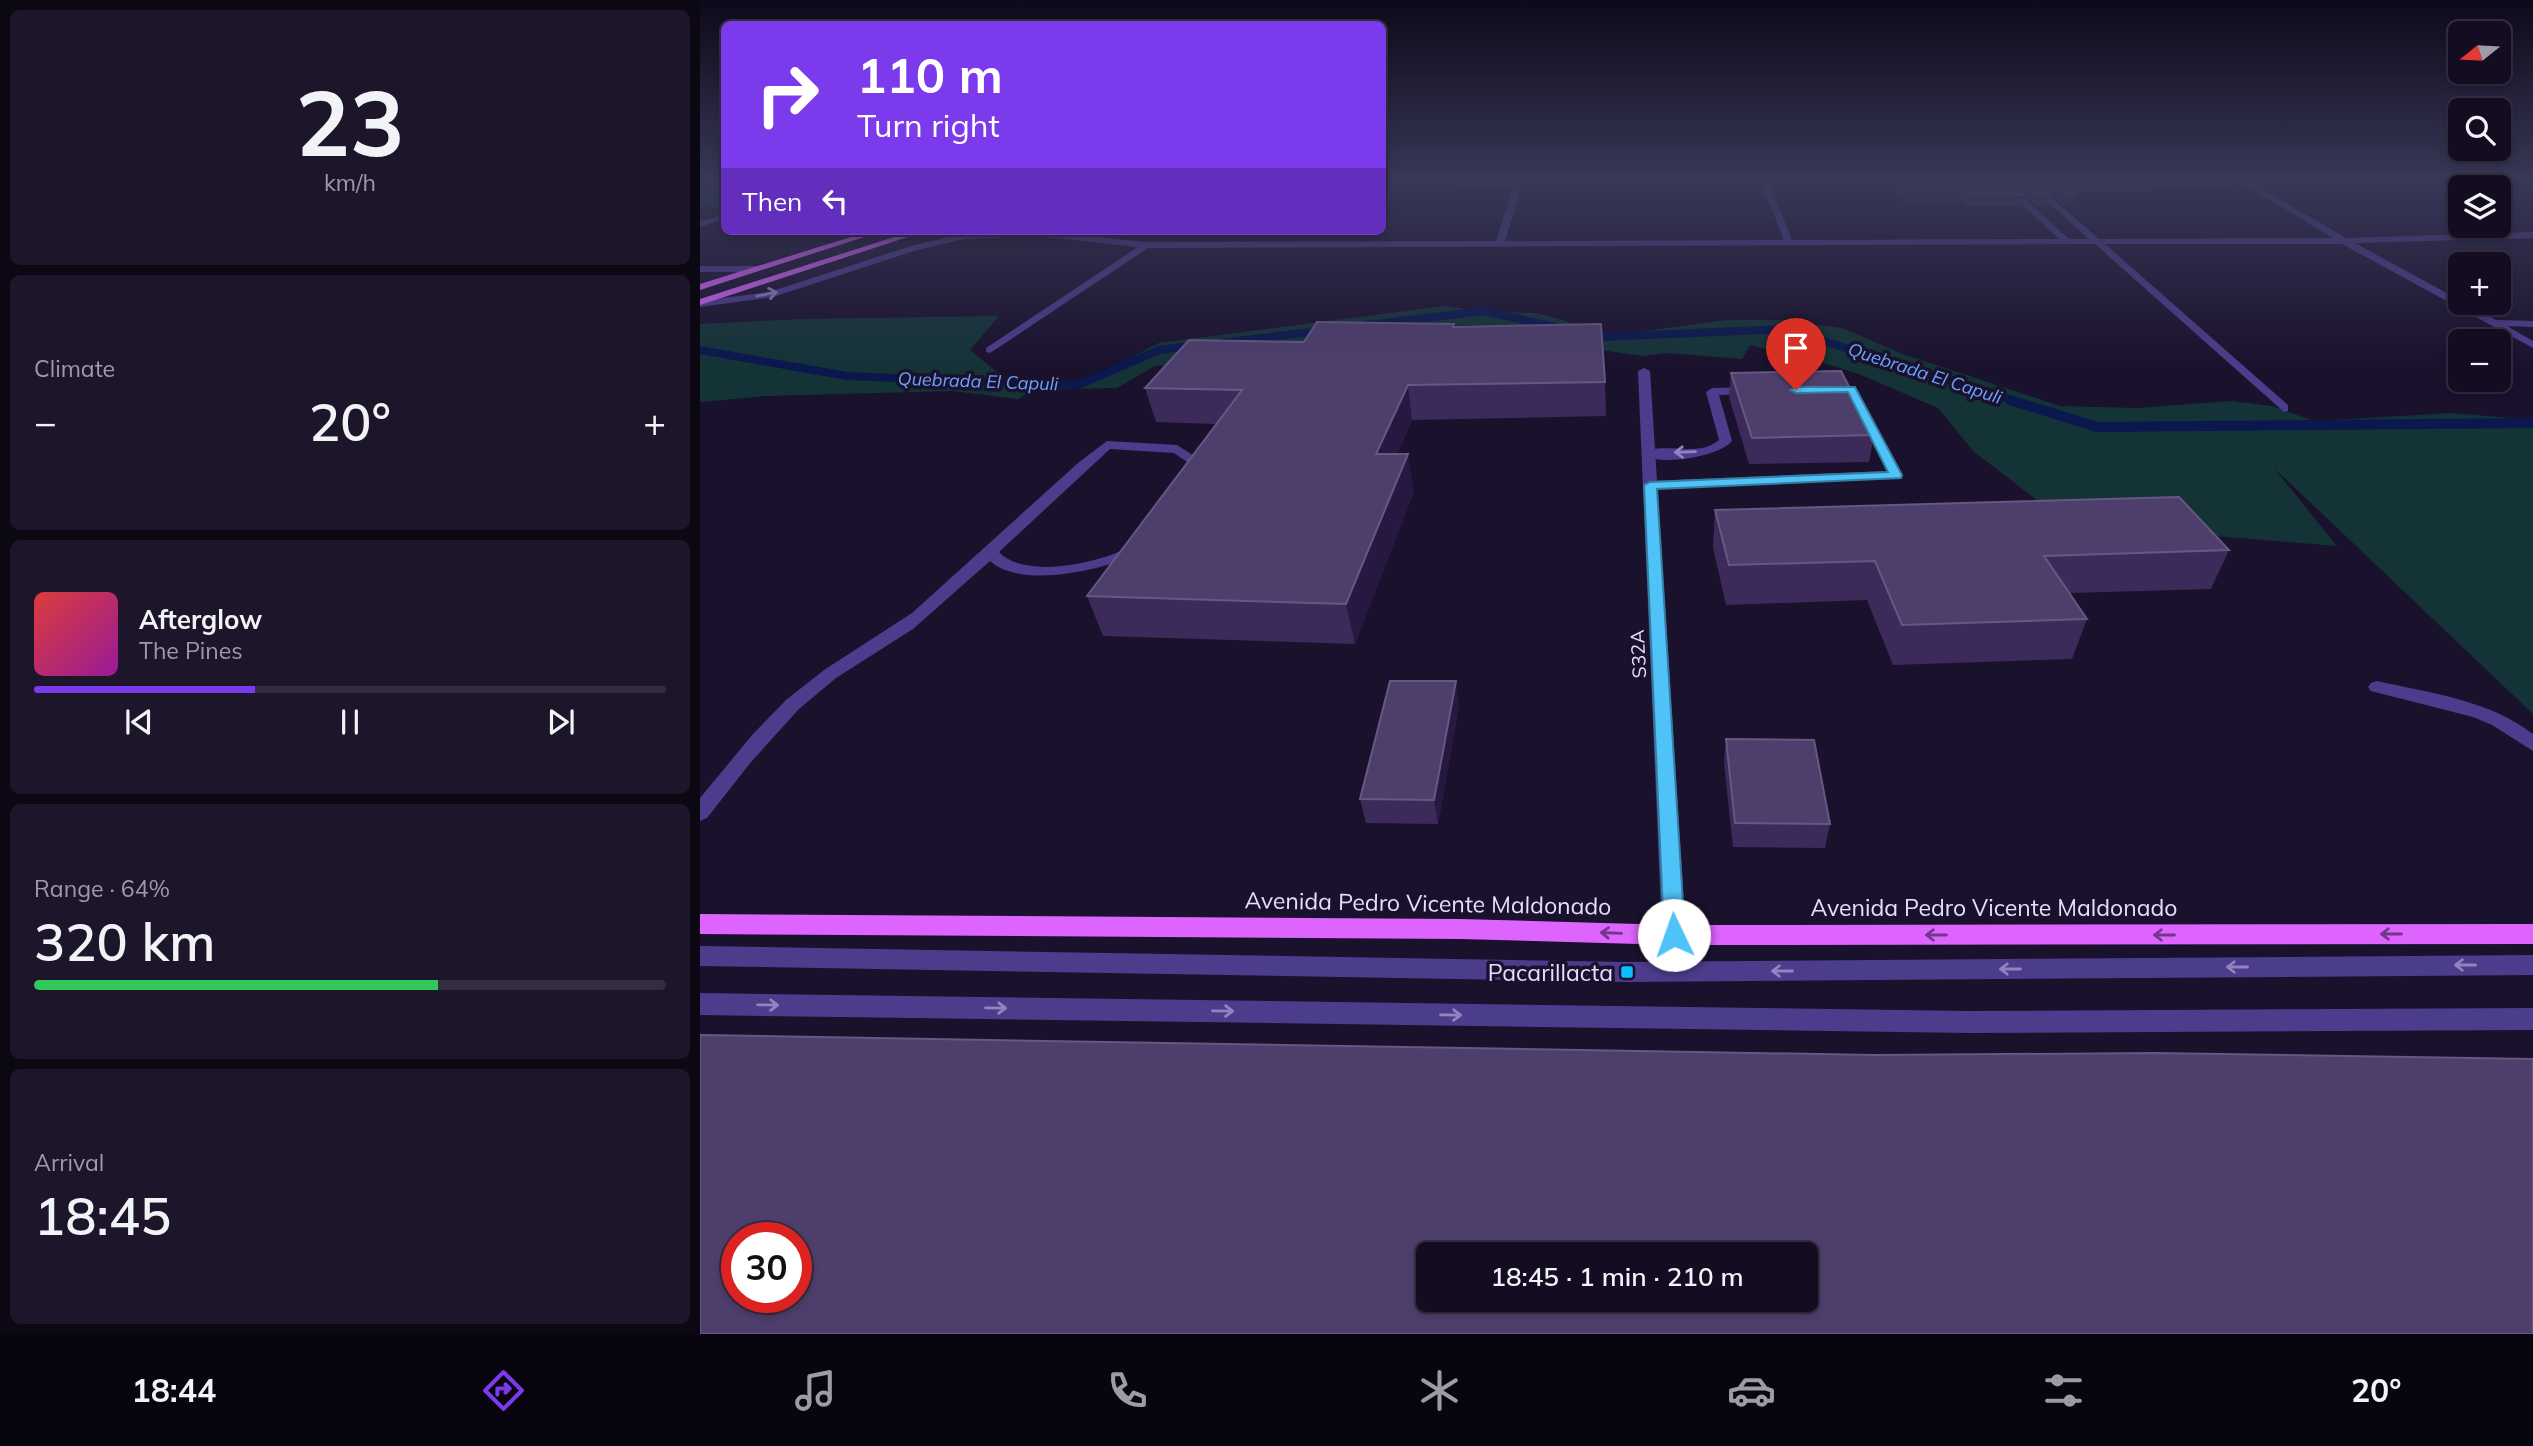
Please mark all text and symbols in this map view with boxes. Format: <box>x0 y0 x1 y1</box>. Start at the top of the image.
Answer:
north arrow <box>2448 21 2511 84</box>
map controls <box>2448 21 2511 392</box>
text: 110 m <box>857 44 1003 105</box>
icon: right <box>742 49 833 140</box>
text: 23 <box>295 65 405 179</box>
button: search <box>2448 98 2511 161</box>
text: Turn right <box>857 105 1000 145</box>
text: km/h <box>324 168 376 197</box>
button: layers <box>2448 175 2511 238</box>
icon: left <box>816 182 854 220</box>
text: Then <box>742 185 802 218</box>
button: + <box>2448 252 2511 315</box>
one-way arrow <box>755 287 778 300</box>
pin <box>1766 318 1826 390</box>
icon: arrive <box>1777 329 1815 367</box>
button: − <box>2448 329 2511 392</box>
water label: Quebrada El Capuli <box>1845 337 2006 409</box>
text: Climate <box>34 354 115 383</box>
water label: Quebrada El Capuli <box>897 367 1059 395</box>
text: 20° <box>309 389 391 454</box>
text: − <box>34 398 57 446</box>
text: + <box>643 398 666 446</box>
one-way arrow <box>1674 446 1697 459</box>
text: Afterglow <box>139 603 262 636</box>
street label: S32A <box>1625 629 1651 679</box>
text: The Pines <box>139 636 243 665</box>
icon: previous <box>120 703 158 741</box>
icon: pause <box>331 703 369 741</box>
icon: next <box>542 703 580 741</box>
text: Range · 64% <box>34 874 170 903</box>
street label: Avenida Pedro Vicente Maldonado <box>1244 885 1612 921</box>
street label: Avenida Pedro Vicente Maldonado <box>1811 893 2177 922</box>
position arrow <box>1637 898 1711 972</box>
text: 320 km <box>34 909 215 974</box>
one-way arrow <box>1600 927 1623 940</box>
one-way arrow <box>2380 927 2403 941</box>
one-way arrow <box>1925 928 1948 942</box>
one-way arrow <box>2153 928 2176 942</box>
place label: Pacarillacta <box>1488 958 1613 987</box>
one-way arrow <box>2454 958 2477 972</box>
one-way arrow <box>2226 960 2249 974</box>
one-way arrow <box>1999 962 2022 976</box>
marker: Pacarillacta <box>1619 964 1635 980</box>
one-way arrow <box>1771 964 1794 977</box>
one-way arrow <box>756 998 779 1011</box>
one-way arrow <box>984 1001 1007 1015</box>
one-way arrow <box>1211 1005 1234 1018</box>
one-way arrow <box>1439 1008 1462 1022</box>
text: Arrival <box>34 1148 104 1177</box>
text: 18:45 <box>34 1183 171 1248</box>
speed limit sign: 30 <box>721 1222 812 1313</box>
text: 18:45 · 1 min · 210 m <box>1490 1260 1744 1293</box>
icon: directions <box>479 1366 528 1415</box>
icon: music <box>791 1366 840 1415</box>
icon: phone <box>1103 1366 1152 1415</box>
icon: climate <box>1415 1366 1464 1415</box>
icon: car <box>1727 1366 1776 1415</box>
icon: filters <box>2039 1366 2088 1415</box>
text: 18:44 <box>131 1370 216 1410</box>
text: 20° <box>2351 1370 2401 1410</box>

